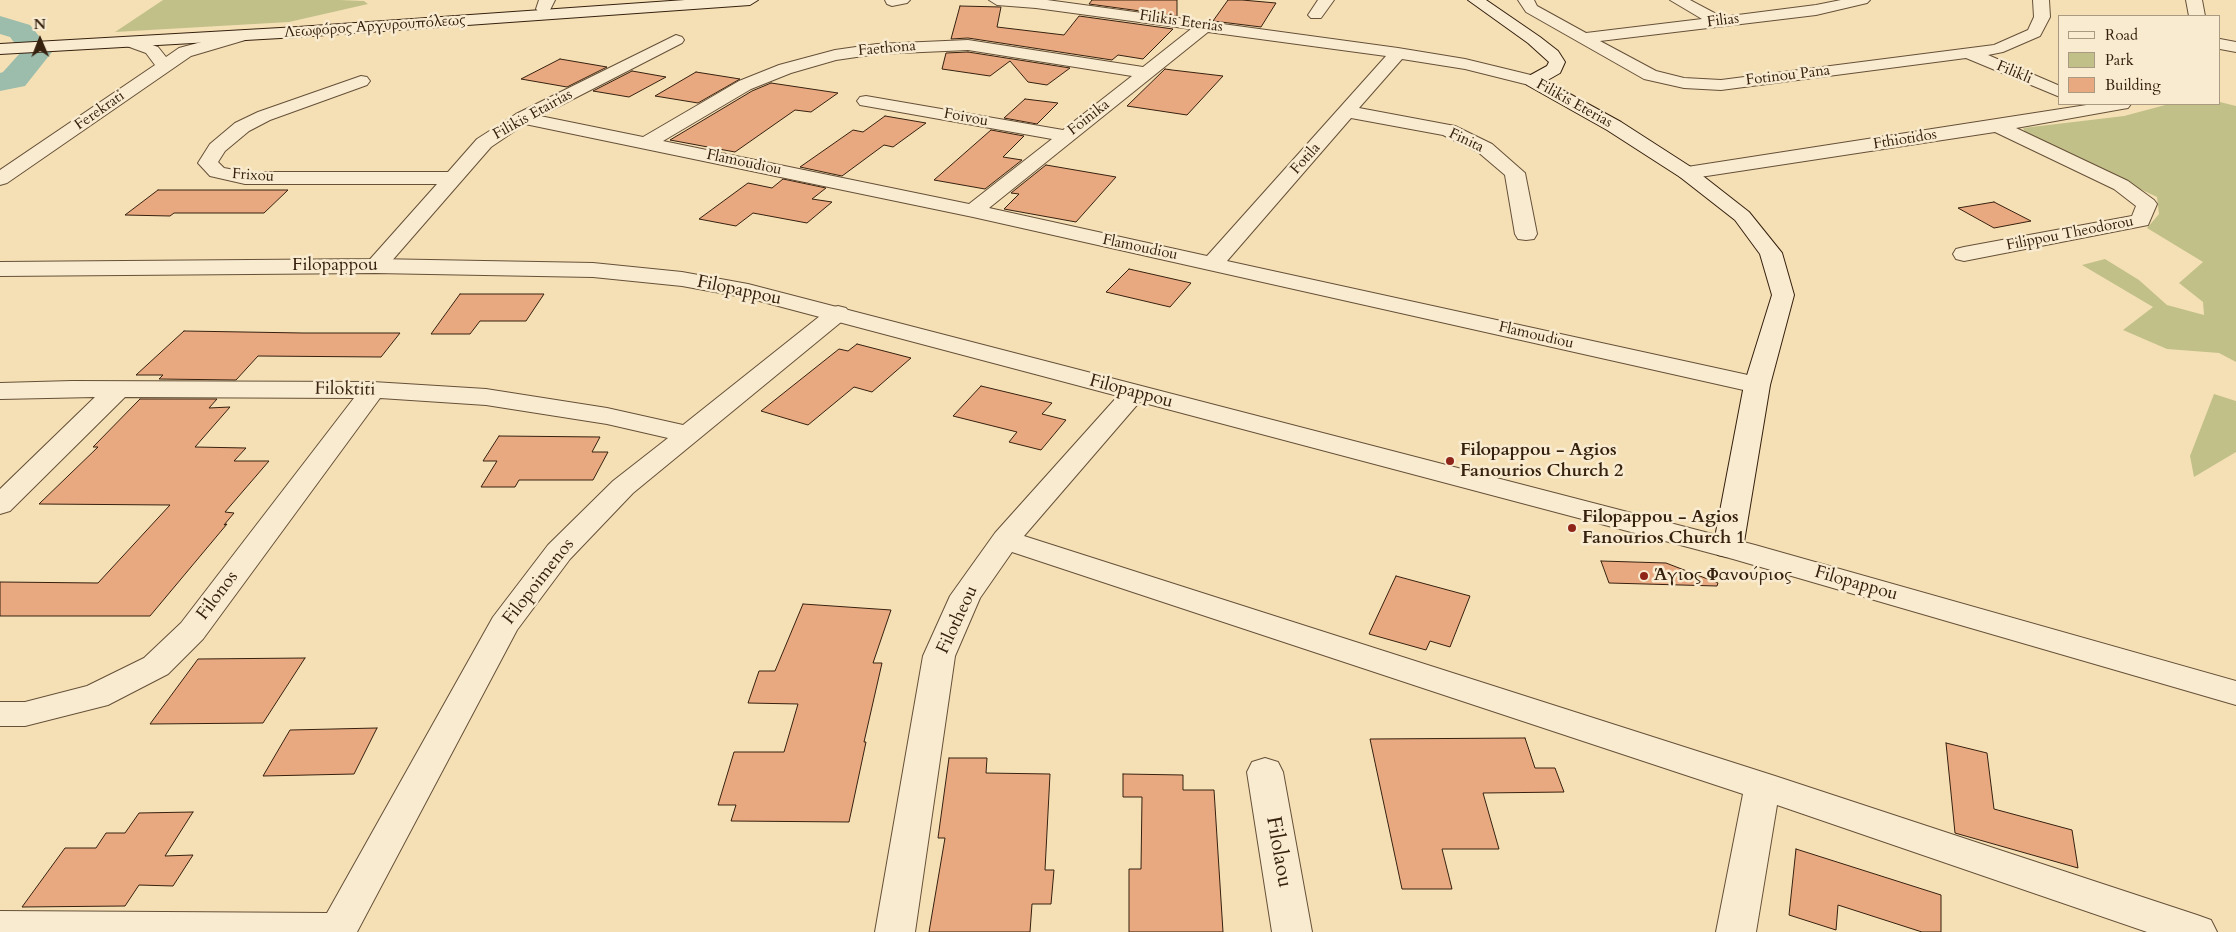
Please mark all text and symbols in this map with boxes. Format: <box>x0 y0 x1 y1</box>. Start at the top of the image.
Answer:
street label: Filikis Eterias <box>1138 7 1224 37</box>
street label: Filias <box>1706 10 1740 32</box>
street label: Λεωφόρος Αργυρουπόλεως <box>284 12 466 42</box>
north arrow <box>15 15 65 65</box>
text: N <box>33 15 46 34</box>
legend <box>2058 15 2221 105</box>
text: Road <box>2105 25 2138 45</box>
street label: Faethona <box>857 38 917 60</box>
text: Park <box>2105 50 2134 70</box>
street label: Filikli <box>1994 58 2034 88</box>
street label: Fotinou Pana <box>1745 62 1831 90</box>
text: Building <box>2105 75 2161 95</box>
street label: Filikis Eterias <box>1533 76 1615 132</box>
street label: Filikis Etairias <box>490 86 576 144</box>
street label: Ferekrati <box>72 87 128 135</box>
street label: Foinika <box>1064 96 1114 140</box>
street label: Foivou <box>942 105 990 131</box>
street label: Finita <box>1446 125 1486 157</box>
street label: Fthiotidos <box>1872 126 1938 154</box>
street label: Fotila <box>1287 140 1325 178</box>
street label: Flamoudiou <box>705 146 783 180</box>
street label: Frixou <box>231 166 275 186</box>
street label: Filippou Theodorou <box>2005 213 2135 255</box>
street label: Flamoudiou <box>1101 231 1179 265</box>
street label: Filopappou <box>292 255 378 277</box>
street label: Filopappou <box>695 272 783 310</box>
street label: Flamoudiou <box>1497 319 1575 353</box>
street label: Filopappou <box>1087 370 1175 414</box>
street label: Filoktiti <box>314 379 376 401</box>
place label: Filopappou - Agios Fanourios Church 2 <box>1460 440 1623 482</box>
marker: Filopappou - Agios Fanourios Church 2 <box>1444 455 1456 467</box>
place label: Filopappou - Agios Fanourios Church 1 <box>1582 507 1745 550</box>
marker: Filopappou - Agios Fanourios Church 1 <box>1566 522 1578 534</box>
street label: Filopoimenos <box>499 535 579 629</box>
street label: Filopappou <box>1812 562 1900 606</box>
place label: Άγιος Φανούριος <box>1654 565 1792 587</box>
street label: Filonos <box>193 567 243 625</box>
marker: Άγιος Φανούριος <box>1638 570 1650 582</box>
street label: Filotheou <box>933 582 983 658</box>
street label: Filolaou <box>1259 814 1297 890</box>

